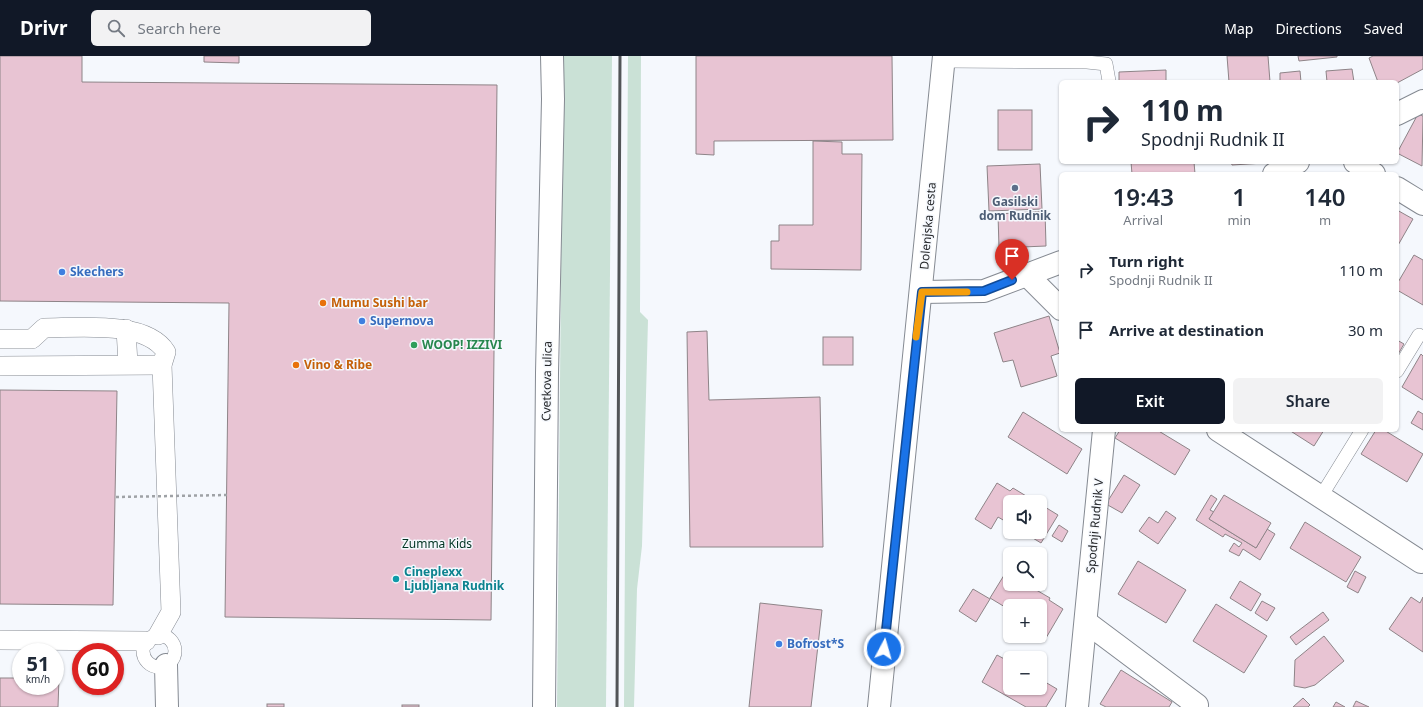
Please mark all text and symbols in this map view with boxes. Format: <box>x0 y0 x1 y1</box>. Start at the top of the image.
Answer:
search box <box>91 10 371 46</box>
text: Drivr <box>20 15 67 41</box>
icon: search <box>105 17 127 39</box>
text: Search here <box>137 18 221 38</box>
text: Map <box>1224 19 1253 38</box>
text: Directions <box>1275 19 1342 38</box>
text: Saved <box>1364 19 1403 38</box>
text: 110 m <box>1141 91 1224 129</box>
icon: right <box>1075 96 1127 148</box>
text: Spodnji Rudnik II <box>1141 127 1285 151</box>
text: 19:43 <box>1112 180 1174 213</box>
text: 1 <box>1232 180 1246 213</box>
text: 140 <box>1304 180 1346 213</box>
street label: Dolenjska cesta <box>915 182 940 270</box>
marker: Gasilski dom Rudnik <box>1010 183 1020 193</box>
place label: Gasilski dom Rudnik <box>979 193 1052 224</box>
text: Arrival <box>1123 211 1163 229</box>
text: min <box>1227 211 1251 229</box>
text: m <box>1319 211 1331 229</box>
pin <box>995 239 1029 280</box>
icon: arrive <box>1001 245 1023 267</box>
text: Turn right <box>1109 251 1184 271</box>
icon: right <box>1075 259 1097 281</box>
text: 110 m <box>1339 260 1383 280</box>
place label: Skechers <box>70 263 124 280</box>
marker: Skechers <box>57 267 67 277</box>
text: Spodnji Rudnik II <box>1109 271 1213 289</box>
place label: Mumu Sushi bar <box>331 294 428 311</box>
marker: Mumu Sushi bar <box>318 298 328 308</box>
place label: Supernova <box>370 312 434 329</box>
marker: Supernova <box>357 316 367 326</box>
icon: arrive <box>1075 319 1097 341</box>
text: Arrive at destination <box>1109 320 1264 340</box>
text: 30 m <box>1348 320 1383 340</box>
place label: WOOP! IZZIVI <box>422 336 502 353</box>
marker: WOOP! IZZIVI <box>409 340 419 350</box>
street label: Cvetkova ulica <box>537 341 556 421</box>
place label: Vino & Ribe <box>304 356 372 373</box>
marker: Vino & Ribe <box>291 360 301 370</box>
button: Exit <box>1075 378 1225 424</box>
button: Share <box>1233 378 1383 424</box>
street label: Spodnji Rudnik V <box>1082 477 1107 574</box>
map controls <box>1003 495 1047 695</box>
button: sound <box>1003 495 1047 539</box>
park label: Zumma Kids <box>402 535 472 552</box>
button: search <box>1003 547 1047 591</box>
place label: Cineplexx Ljubljana Rudnik <box>404 563 505 594</box>
marker: Cineplexx Ljubljana Rudnik <box>391 574 401 584</box>
button: + <box>1003 599 1047 643</box>
position arrow <box>863 628 905 670</box>
place label: Bofrost*S <box>787 635 844 652</box>
marker: Bofrost*S <box>774 639 784 649</box>
speed limit sign: 60 <box>72 643 124 695</box>
text: 51 <box>27 650 49 677</box>
button: − <box>1003 651 1047 695</box>
text: km/h <box>26 672 50 686</box>

